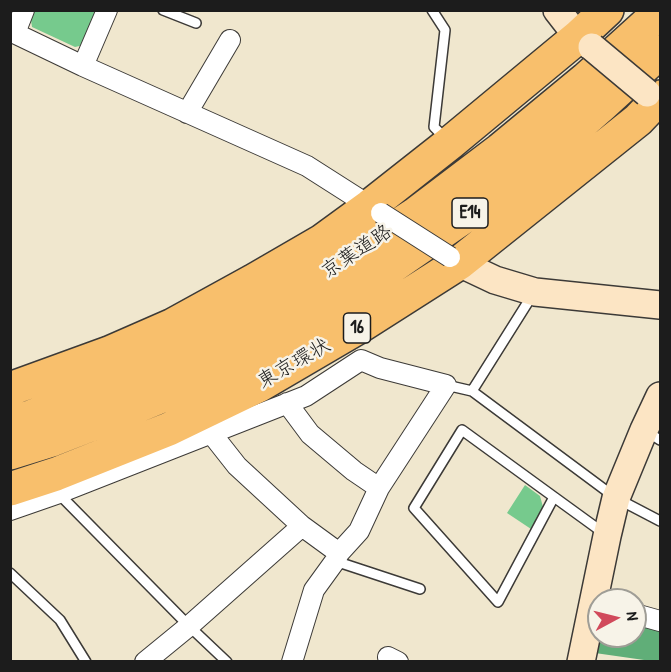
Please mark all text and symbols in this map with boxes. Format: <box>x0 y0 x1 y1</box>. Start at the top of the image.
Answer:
road number: E14 <box>452 198 488 228</box>
street label: 京葉道路 <box>317 220 397 284</box>
road number: 16 <box>344 313 370 343</box>
street label: 東京環状 <box>253 334 335 394</box>
north arrow <box>587 588 647 648</box>
text: N <box>621 610 644 622</box>

